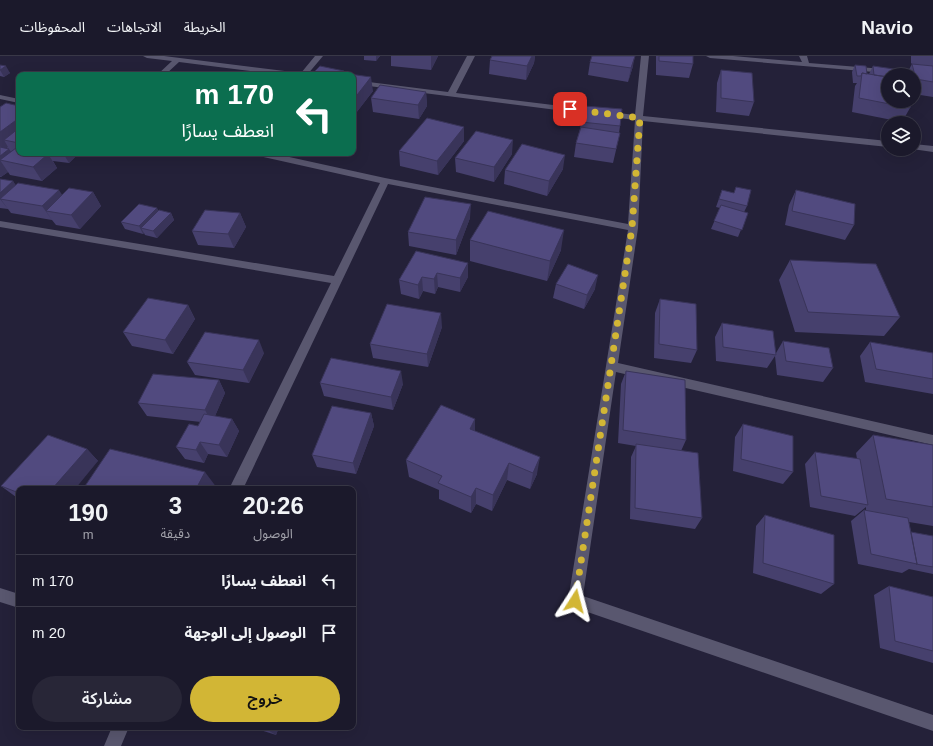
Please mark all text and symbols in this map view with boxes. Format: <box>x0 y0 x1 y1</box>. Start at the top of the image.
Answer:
text: Navio <box>861 17 913 38</box>
text: المحفوظات <box>20 19 85 35</box>
text: الاتجاهات <box>107 19 162 35</box>
text: الخريطة <box>184 19 226 35</box>
map controls <box>881 68 921 156</box>
button: search <box>881 68 921 108</box>
text: 170 m <box>195 79 274 110</box>
icon: left <box>288 88 340 140</box>
pin <box>553 92 587 126</box>
icon: arrive <box>559 98 581 120</box>
button: layers <box>881 116 921 156</box>
text: انعطف يسارًا <box>182 121 274 141</box>
text: 3 <box>169 492 182 519</box>
text: 20:26 <box>242 492 304 519</box>
text: 190 <box>68 499 108 526</box>
text: دقيقة <box>161 526 190 541</box>
text: الوصول <box>253 526 293 541</box>
text: m <box>83 527 94 542</box>
icon: left <box>318 570 340 592</box>
text: 170 m <box>32 572 74 589</box>
text: انعطف يسارًا <box>221 572 306 589</box>
position arrow <box>554 580 596 622</box>
icon: arrive <box>318 622 340 644</box>
text: 20 m <box>32 624 65 641</box>
text: الوصول إلى الوجهة <box>184 624 306 641</box>
button: مشاركة <box>32 676 182 722</box>
button: خروج <box>190 676 340 722</box>

